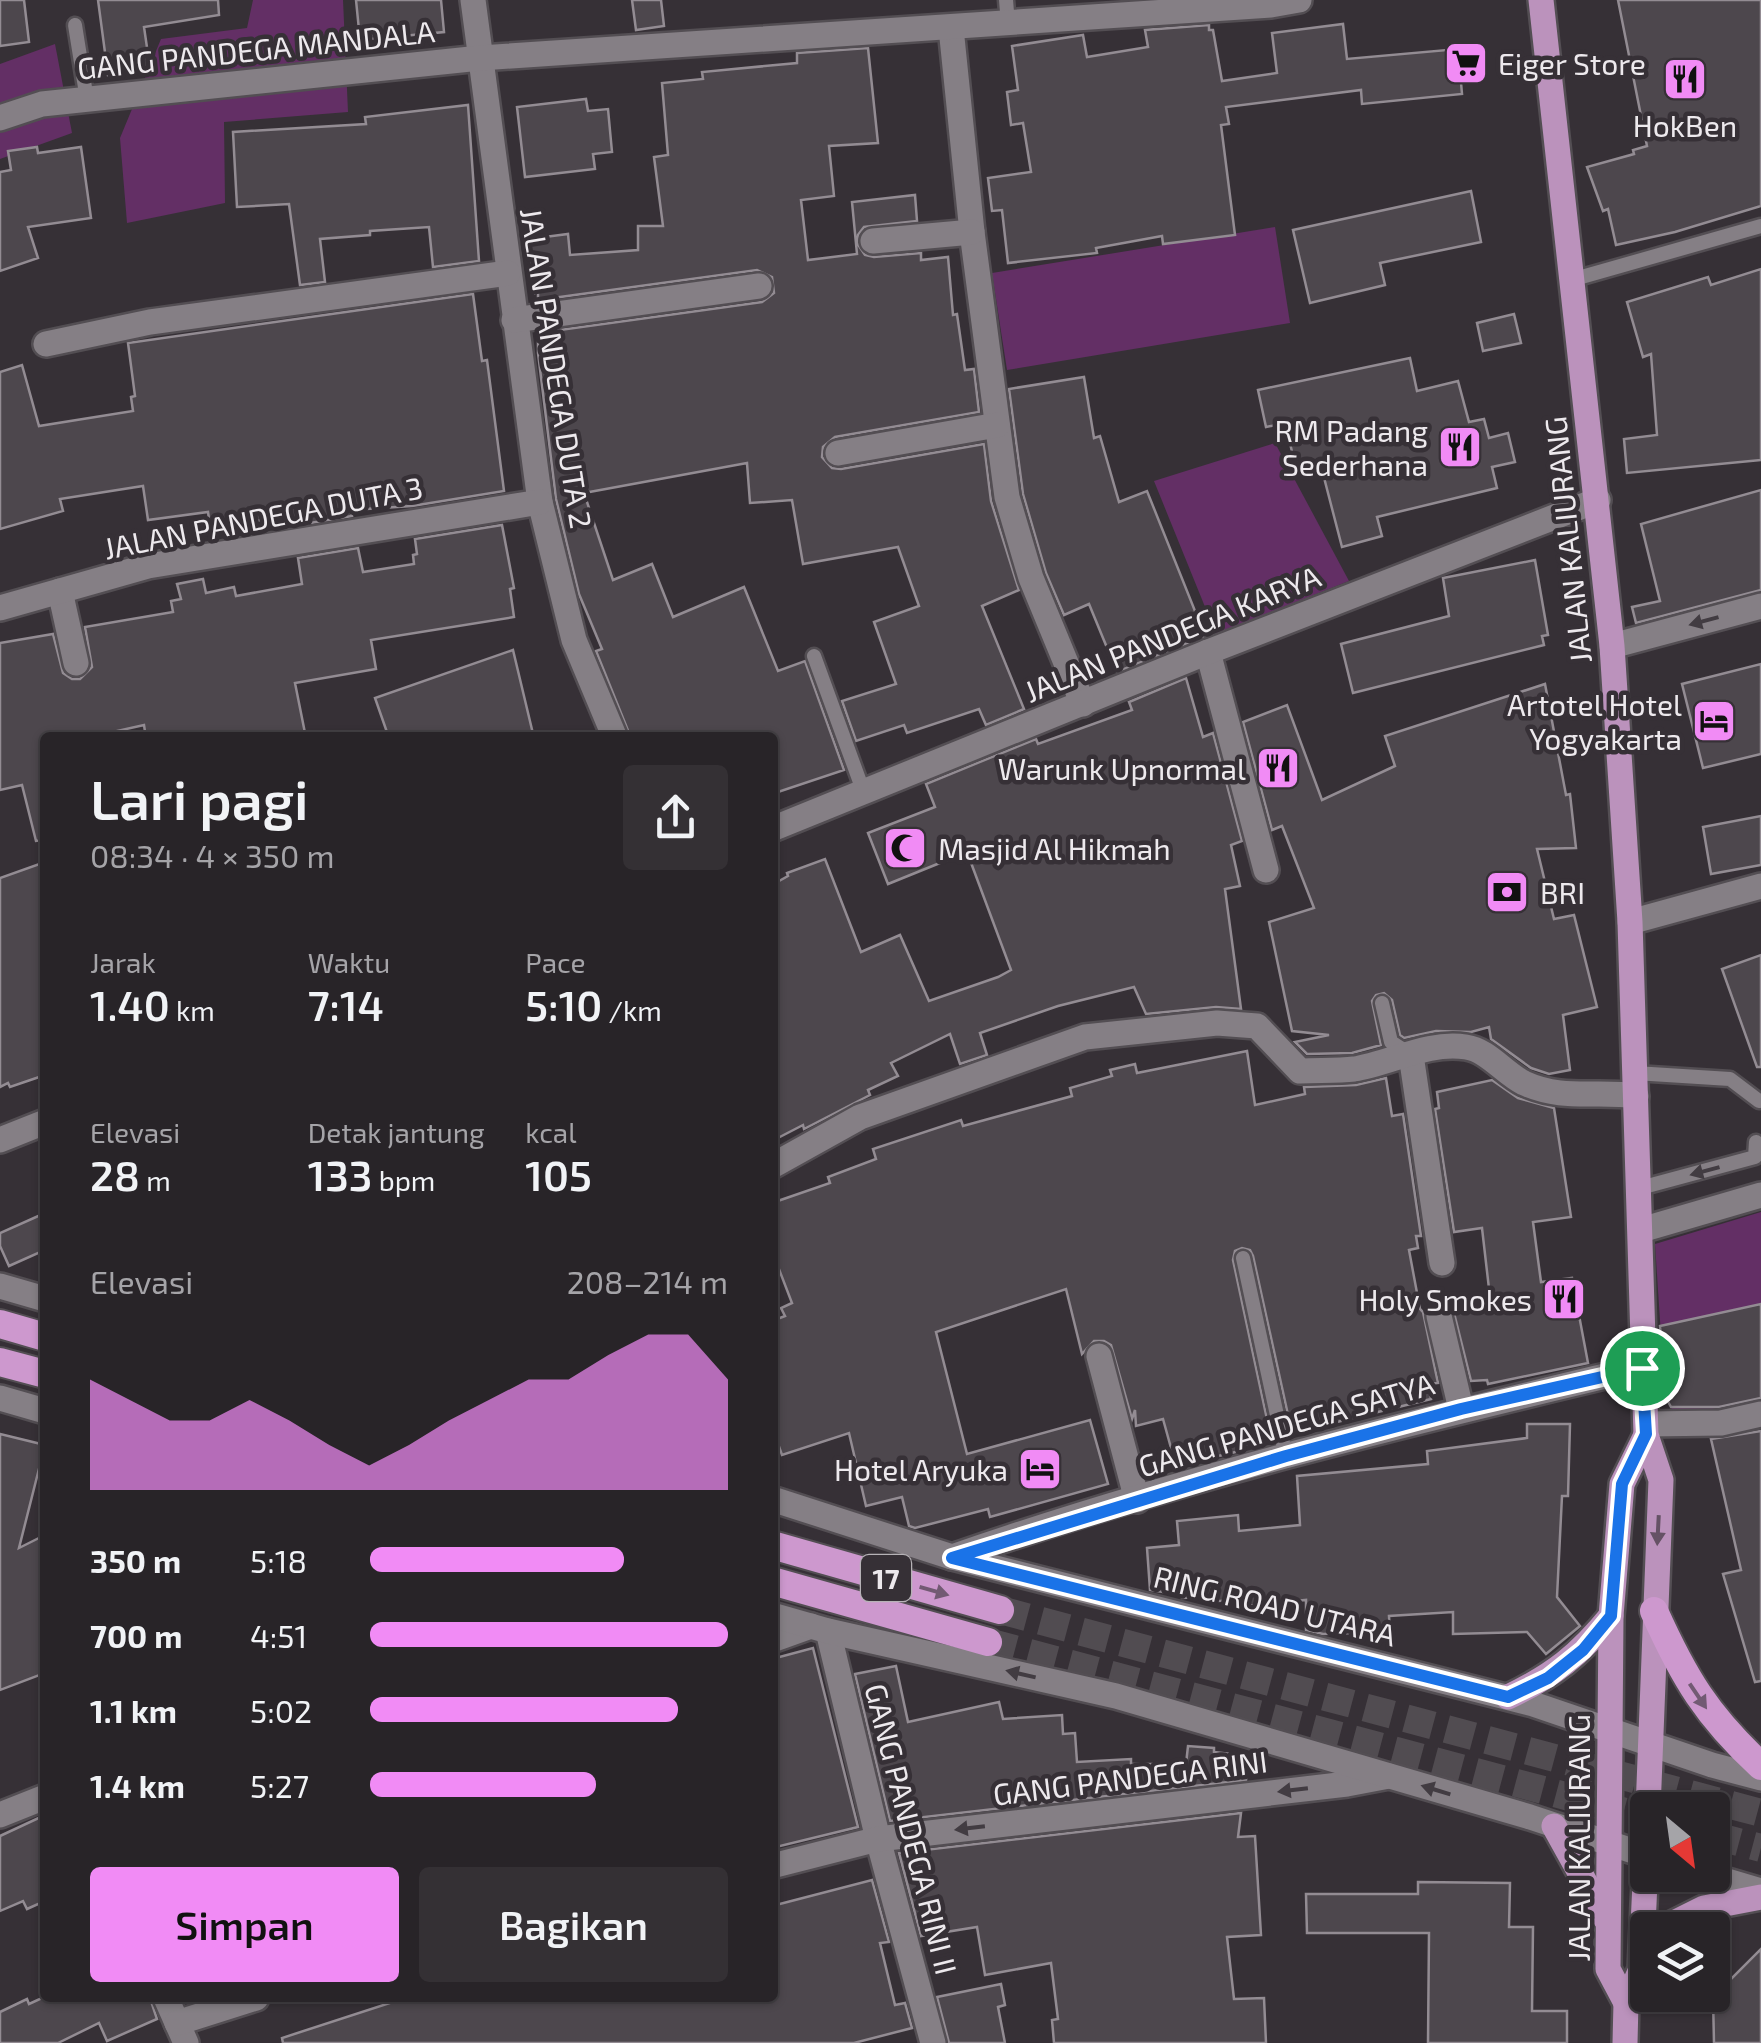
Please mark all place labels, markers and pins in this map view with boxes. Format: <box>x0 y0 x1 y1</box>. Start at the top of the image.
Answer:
supermarket icon: Eiger Store <box>1443 40 1489 86</box>
place label: Eiger Store <box>1498 45 1646 81</box>
restaurant icon: HokBen <box>1662 56 1708 102</box>
place label: HokBen <box>1633 107 1737 143</box>
place label: RM Padang Sederhana <box>1275 412 1428 482</box>
restaurant icon: RM Padang Sederhana <box>1437 424 1483 470</box>
place label: Artotel Hotel Yogyakarta <box>1507 686 1682 756</box>
hotel icon: Artotel Hotel Yogyakarta <box>1691 698 1737 744</box>
restaurant icon: Warunk Upnormal <box>1255 745 1301 791</box>
place label: Warunk Upnormal <box>998 750 1246 786</box>
mosque icon: Masjid Al Hikmah <box>882 825 928 871</box>
place label: Masjid Al Hikmah <box>938 830 1171 866</box>
bank icon: BRI <box>1484 869 1530 915</box>
place label: BRI <box>1540 874 1585 910</box>
restaurant icon: Holy Smokes <box>1541 1276 1587 1322</box>
place label: Holy Smokes <box>1358 1281 1532 1317</box>
pin <box>1600 1326 1685 1411</box>
hotel icon: Hotel Aryuka <box>1017 1446 1063 1492</box>
place label: Hotel Aryuka <box>834 1451 1008 1487</box>

